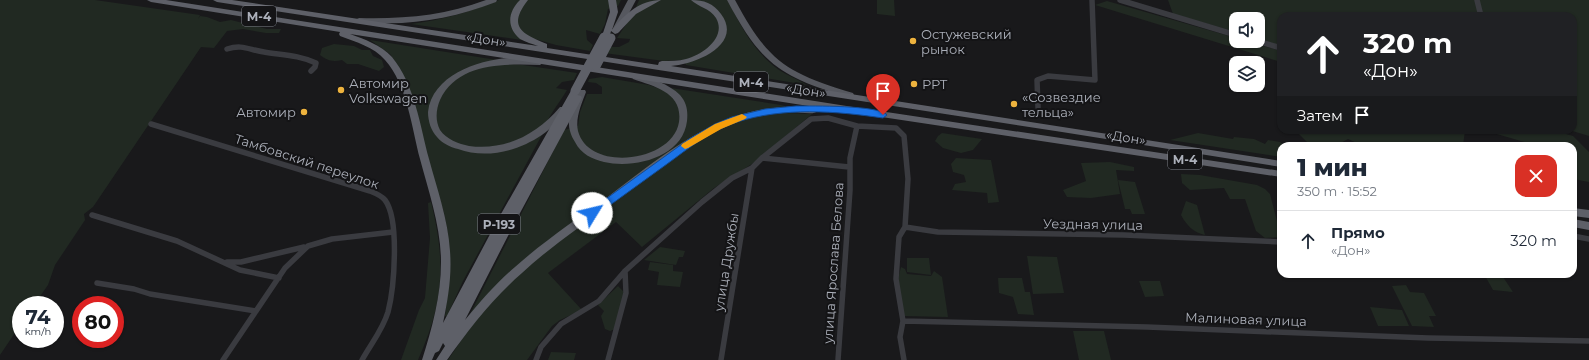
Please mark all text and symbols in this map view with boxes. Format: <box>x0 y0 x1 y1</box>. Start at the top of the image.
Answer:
road number: М-4 <box>242 6 276 26</box>
map controls <box>1229 12 1265 92</box>
button: sound <box>1229 12 1265 48</box>
place label: Остужевский рынок <box>921 26 1012 57</box>
text: 320 m <box>1363 26 1452 60</box>
street label: «Дон» <box>465 28 507 50</box>
icon: ahead <box>1297 28 1349 80</box>
marker: Остужевский рынок <box>908 36 918 46</box>
button: layers <box>1229 56 1265 92</box>
text: «Дон» <box>1363 60 1418 82</box>
road number: М-4 <box>734 72 768 92</box>
pin <box>866 74 900 115</box>
place label: Автомир Volkswagen <box>349 75 427 106</box>
place label: РРТ <box>922 76 948 92</box>
street label: «Дон» <box>785 79 827 101</box>
marker: РРТ <box>909 79 919 89</box>
icon: arrive <box>872 80 894 102</box>
marker: Автомир Volkswagen <box>336 85 346 95</box>
place label: «Созвездие тельца» <box>1022 89 1101 120</box>
marker: «Созвездие тельца» <box>1009 99 1019 109</box>
place label: Автомир <box>236 104 296 120</box>
icon: arrive <box>1351 104 1373 126</box>
text: Затем <box>1297 106 1343 125</box>
marker: Автомир <box>299 107 309 117</box>
street label: «Дон» <box>1105 126 1147 148</box>
street label: Тамбовский переулок <box>233 130 382 192</box>
road number: М-4 <box>1168 149 1202 169</box>
text: 1 мин <box>1297 153 1368 182</box>
button: close <box>1515 155 1557 197</box>
street label: улица Ярослава Белова <box>819 182 847 345</box>
text: 350 m · 15:52 <box>1297 183 1377 199</box>
position arrow <box>571 192 613 234</box>
street label: улица Дружбы <box>710 212 742 313</box>
road number: Р-193 <box>478 214 520 234</box>
street label: Уездная улица <box>1043 215 1143 233</box>
text: Прямо <box>1331 223 1385 242</box>
icon: ahead <box>1297 230 1319 252</box>
text: 320 m <box>1510 231 1557 250</box>
text: «Дон» <box>1331 242 1371 258</box>
speed limit sign: 80 <box>72 296 124 348</box>
text: 74 <box>26 305 50 329</box>
street label: Малиновая улица <box>1185 309 1307 329</box>
text: km/h <box>25 325 51 338</box>

